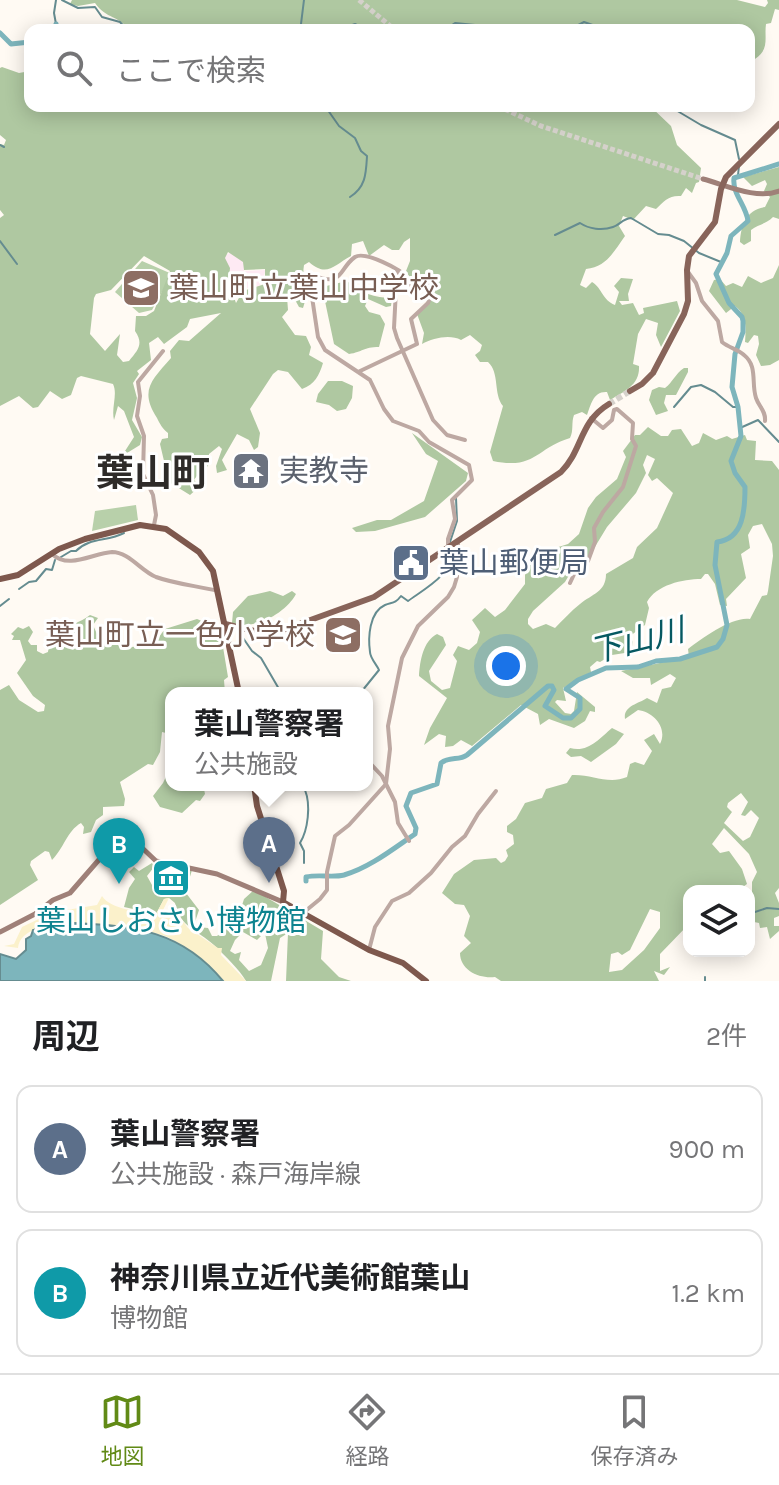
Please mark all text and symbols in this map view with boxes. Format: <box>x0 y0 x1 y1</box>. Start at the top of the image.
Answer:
search box <box>24 24 755 112</box>
icon: search <box>52 46 96 90</box>
text: ここで検索 <box>116 53 266 89</box>
school or university icon: 葉山町立葉山中学校 <box>120 267 162 309</box>
place label: 葉山町立葉山中学校 <box>169 270 439 306</box>
temple icon: 実教寺 <box>230 450 272 492</box>
district label: 葉山町 <box>96 451 210 496</box>
place label: 実教寺 <box>279 453 369 489</box>
public building icon: 葉山郵便局 <box>390 542 432 584</box>
place label: 葉山郵便局 <box>439 545 589 581</box>
water label: 下山川 <box>586 611 691 671</box>
school or university icon: 葉山町立一色小学校 <box>322 614 364 656</box>
place label: 葉山町立一色小学校 <box>45 617 315 653</box>
your location <box>486 646 526 686</box>
popup <box>165 687 373 791</box>
text: 葉山警察署 <box>194 706 344 742</box>
text: 公共施設 <box>194 749 298 780</box>
pin: A <box>243 817 295 883</box>
pin: B <box>93 818 145 884</box>
museum icon: 葉山しおさい博物館 <box>150 857 192 899</box>
map controls <box>683 885 755 957</box>
button: layers <box>683 885 755 957</box>
place label: 葉山しおさい博物館 <box>36 903 306 939</box>
text: 周辺 <box>32 1017 100 1057</box>
text: 2件 <box>706 1021 747 1052</box>
text: 葉山警察署 <box>110 1116 260 1152</box>
text: A <box>52 1134 68 1165</box>
text: 900 m <box>669 1134 745 1165</box>
text: 公共施設 · 森戸海岸線 <box>110 1159 361 1190</box>
text: 神奈川県立近代美術館葉山 <box>110 1260 470 1296</box>
text: B <box>52 1278 68 1309</box>
text: 1.2 km <box>672 1278 745 1309</box>
text: 博物館 <box>110 1303 188 1334</box>
tab: 地図 <box>100 1390 145 1470</box>
tab: 経路 <box>345 1390 390 1470</box>
tab: 保存済み <box>590 1390 679 1470</box>

